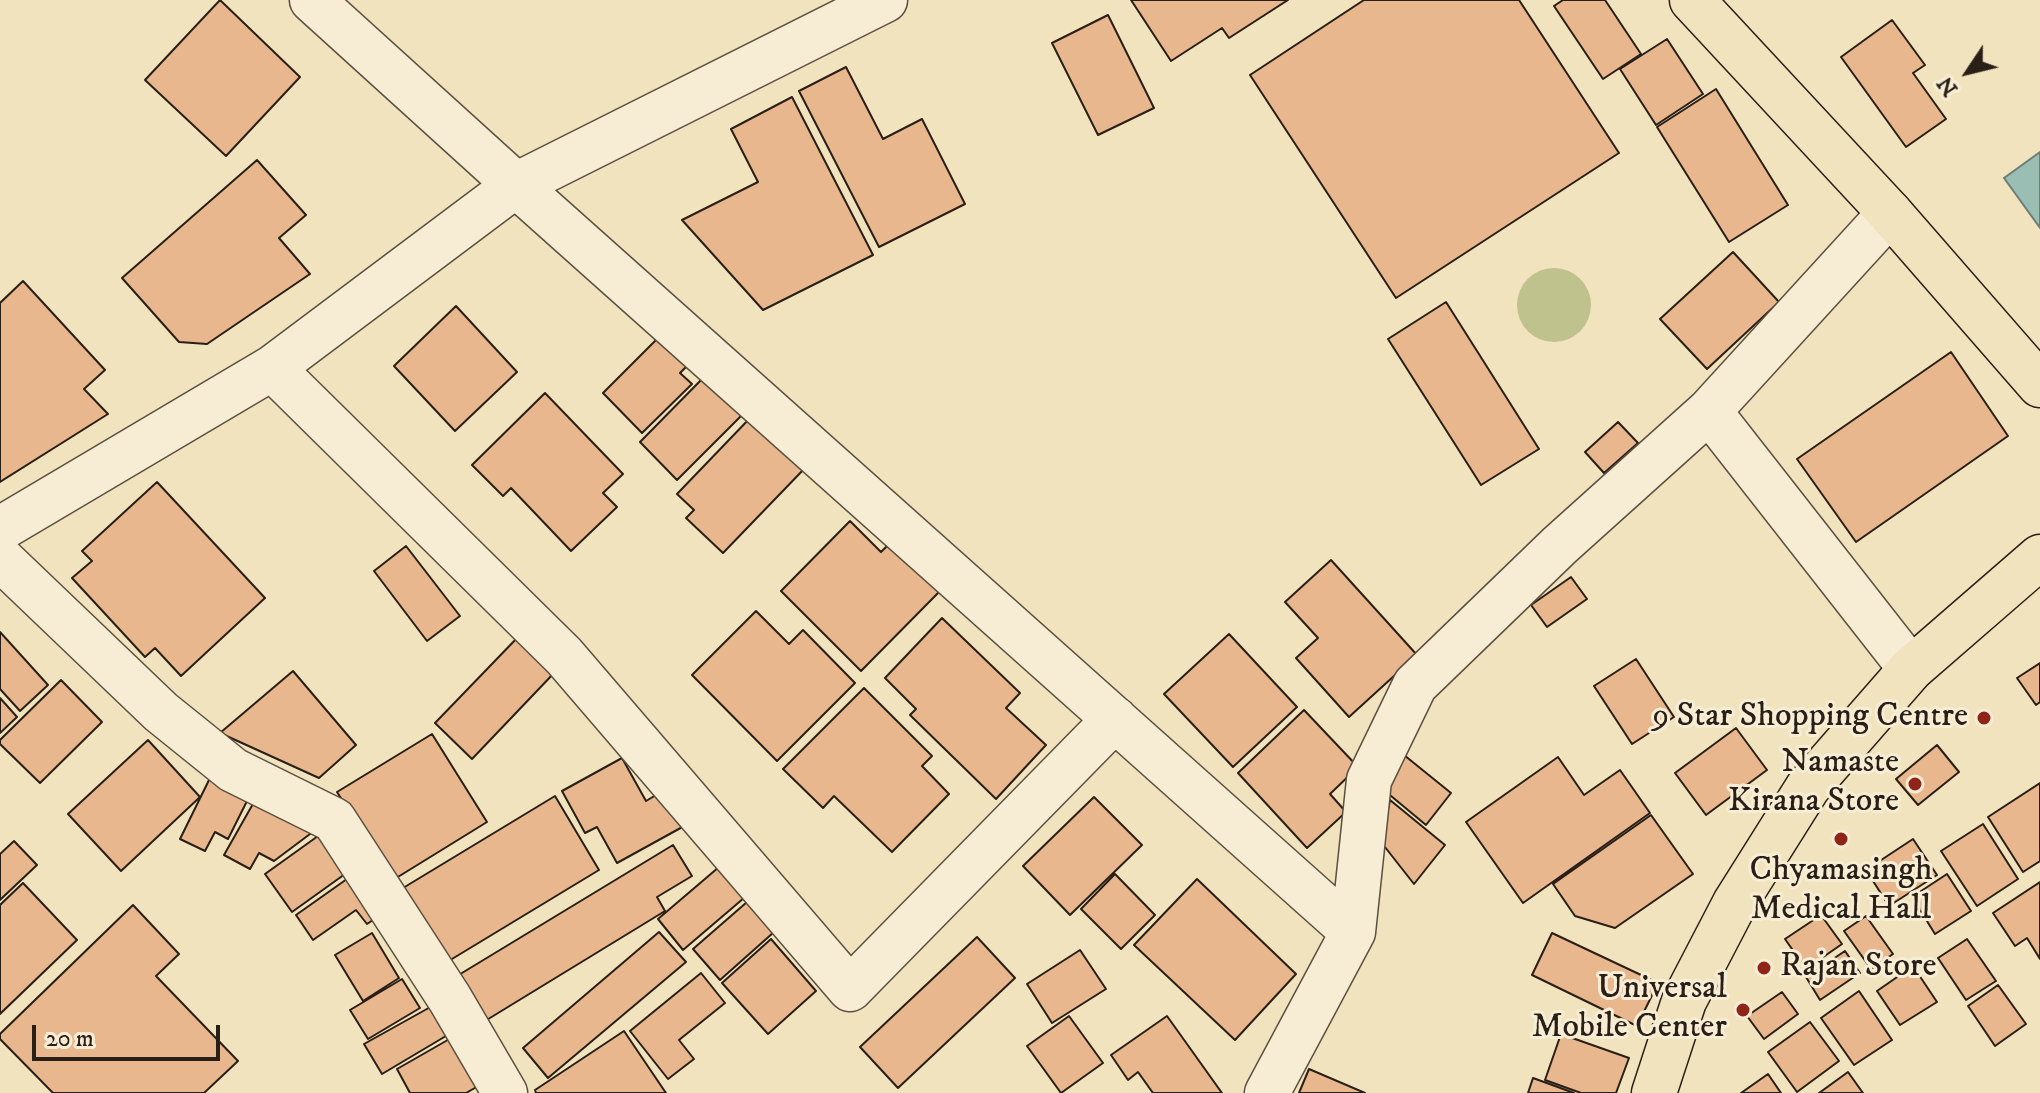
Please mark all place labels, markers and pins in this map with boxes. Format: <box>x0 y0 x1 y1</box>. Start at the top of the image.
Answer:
place label: 9 Star Shopping Centre <box>1652 698 1968 738</box>
marker: 9 Star Shopping Centre <box>1975 709 1993 727</box>
place label: Namaste Kirana Store <box>1728 744 1899 824</box>
marker: Namaste Kirana Store <box>1906 775 1924 793</box>
marker: Chyamasingh Medical Hall <box>1832 830 1850 848</box>
place label: Chyamasingh Medical Hall <box>1749 852 1933 932</box>
place label: Rajan Store <box>1780 948 1937 988</box>
marker: Rajan Store <box>1755 959 1773 977</box>
place label: Universal Mobile Center <box>1532 970 1727 1050</box>
marker: Universal Mobile Center <box>1734 1001 1752 1019</box>

